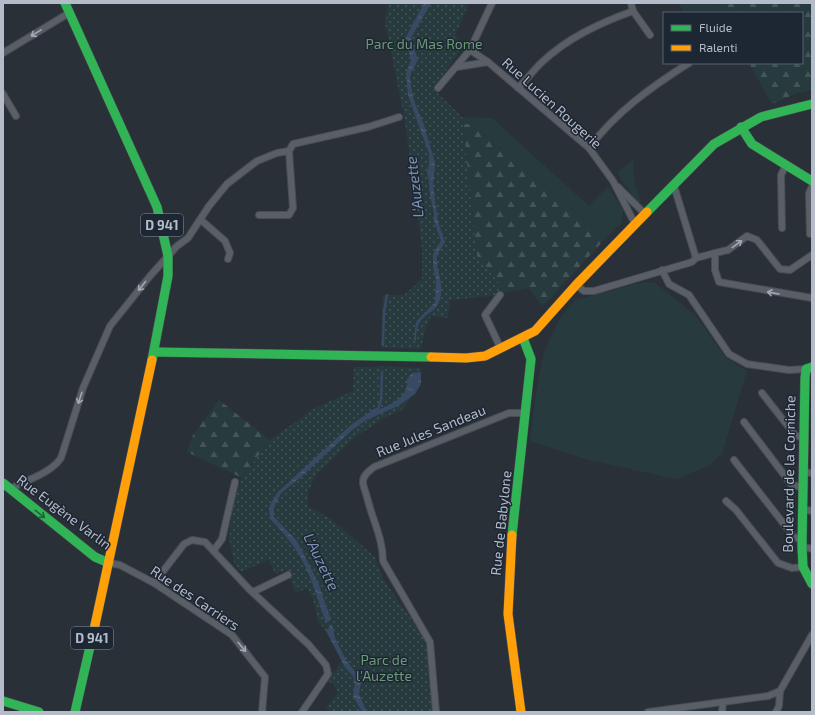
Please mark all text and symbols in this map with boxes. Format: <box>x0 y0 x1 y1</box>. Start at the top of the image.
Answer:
legend <box>663 12 803 64</box>
text: Fluide <box>699 20 732 34</box>
one-way arrow <box>30 29 42 37</box>
park label: Parc du Mas Rome <box>366 35 482 52</box>
text: Ralenti <box>699 40 738 54</box>
street label: Rue Lucien Rougerie <box>499 54 606 152</box>
water label: L'Auzette <box>401 155 427 219</box>
road number: D 941 <box>141 214 183 236</box>
one-way arrow <box>731 240 742 248</box>
one-way arrow <box>138 280 146 291</box>
one-way arrow <box>767 288 780 296</box>
one-way arrow <box>76 392 83 405</box>
street label: Boulevard de la Corniche <box>779 395 798 553</box>
street label: Rue Jules Sandeau <box>374 401 488 460</box>
street label: Rue de Babylone <box>487 470 514 576</box>
street label: Rue Eugène Varlin <box>14 471 115 553</box>
one-way arrow <box>35 509 46 518</box>
water label: L'Auzette <box>300 530 343 593</box>
street label: Rue des Carriers <box>148 562 243 634</box>
road number: D 941 <box>71 627 113 649</box>
one-way arrow <box>238 642 247 652</box>
park label: Parc de l'Auzette <box>356 651 412 684</box>

